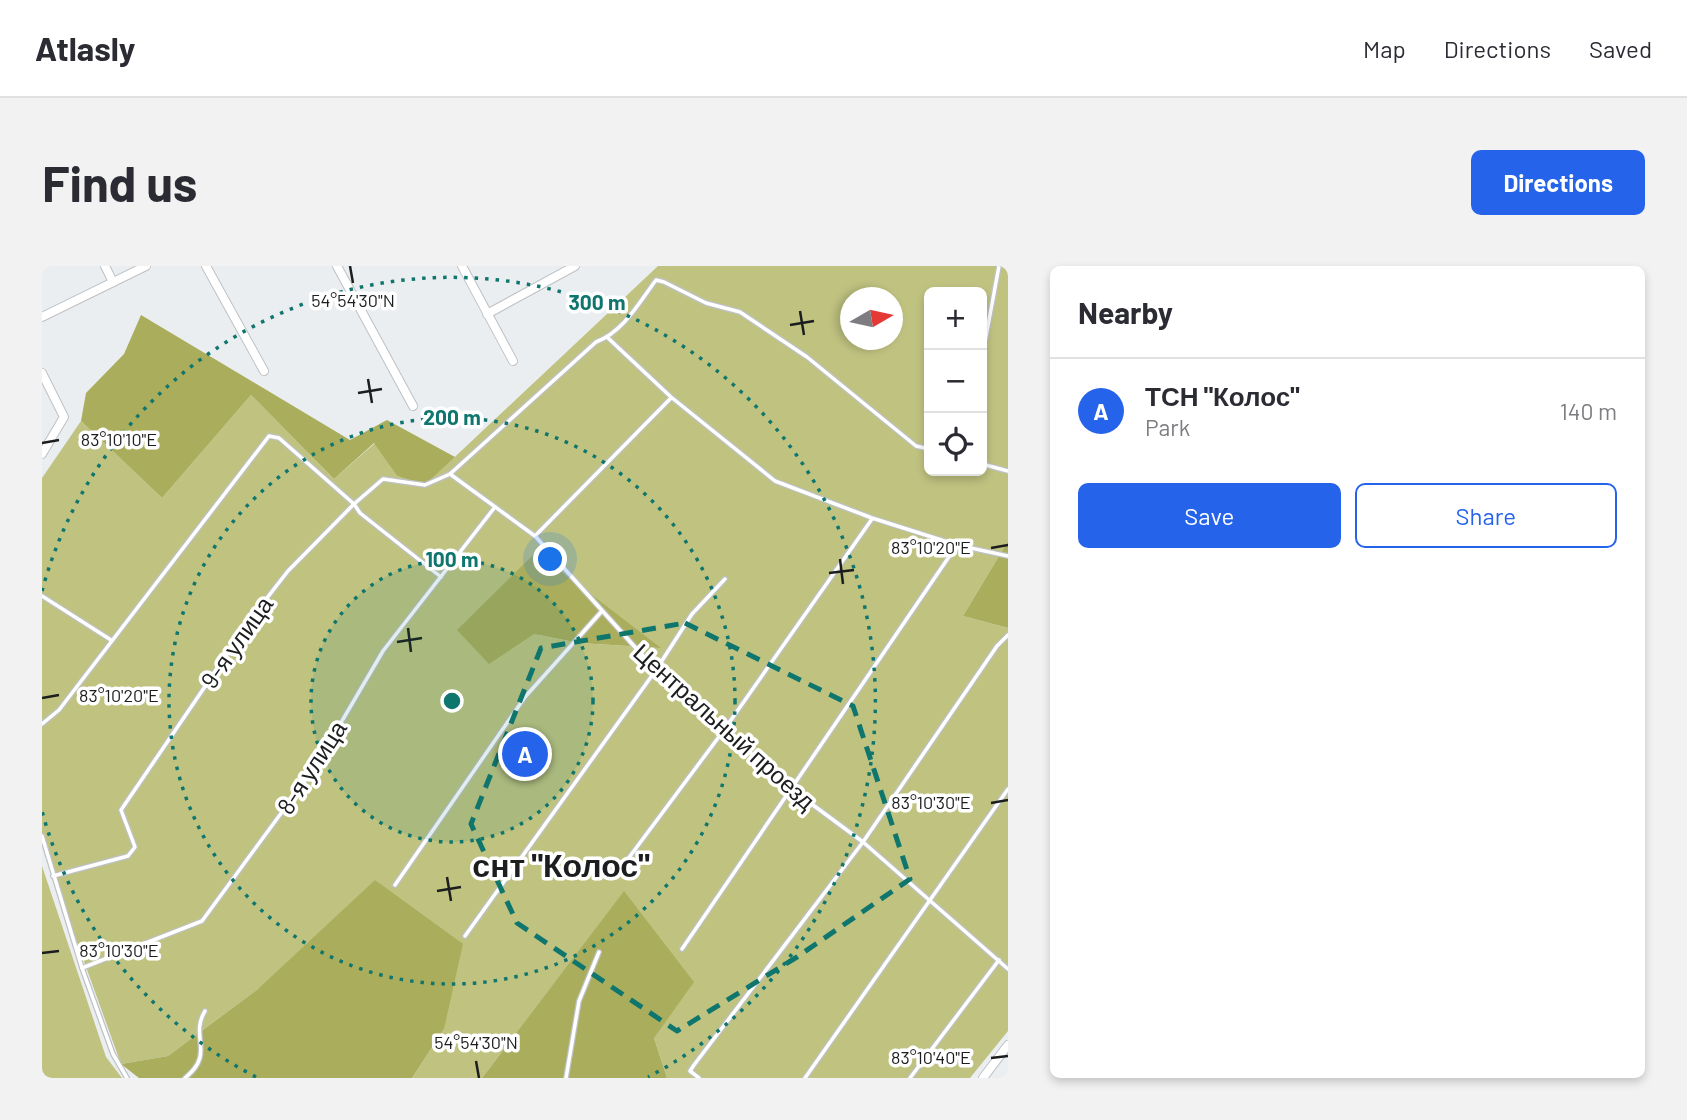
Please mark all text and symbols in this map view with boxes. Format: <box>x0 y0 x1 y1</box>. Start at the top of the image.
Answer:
text: Atlasly <box>35 28 135 68</box>
text: Map <box>1363 34 1406 63</box>
text: Directions <box>1444 34 1551 63</box>
text: Saved <box>1589 34 1652 63</box>
button: Directions <box>1471 150 1645 215</box>
text: Find us <box>42 153 197 212</box>
north arrow <box>840 287 903 350</box>
map controls <box>924 287 987 476</box>
button: + <box>924 287 987 350</box>
text: 54°54'30"N <box>311 289 395 311</box>
text: 300 m <box>568 289 626 314</box>
text: Nearby <box>1078 294 1173 330</box>
button: − <box>924 350 987 413</box>
text: ТСН "Колос" <box>1145 380 1300 411</box>
text: A <box>1093 397 1109 425</box>
text: 140 m <box>1560 397 1617 425</box>
text: 200 m <box>423 404 481 429</box>
button: locate <box>924 413 987 476</box>
text: Park <box>1145 413 1190 441</box>
text: 83°10'10"E <box>81 428 157 450</box>
button: Save <box>1078 483 1341 548</box>
button: Share <box>1355 483 1617 548</box>
text: 83°10'20"E <box>891 536 971 558</box>
your location <box>533 542 567 576</box>
text: 100 m <box>425 546 479 571</box>
street label: 9-я улица <box>194 590 279 694</box>
street label: Центральный проезд <box>628 637 822 815</box>
text: 83°10'20"E <box>79 684 159 706</box>
centre of rings <box>440 689 464 713</box>
street label: 8-я улица <box>270 714 352 819</box>
pin: A <box>502 728 548 780</box>
text: 83°10'30"E <box>891 791 971 813</box>
district label: снт "Колос" <box>472 845 650 883</box>
text: 83°10'30"E <box>79 939 159 961</box>
text: 54°54'30"N <box>434 1031 518 1053</box>
text: 83°10'40"E <box>891 1046 971 1068</box>

